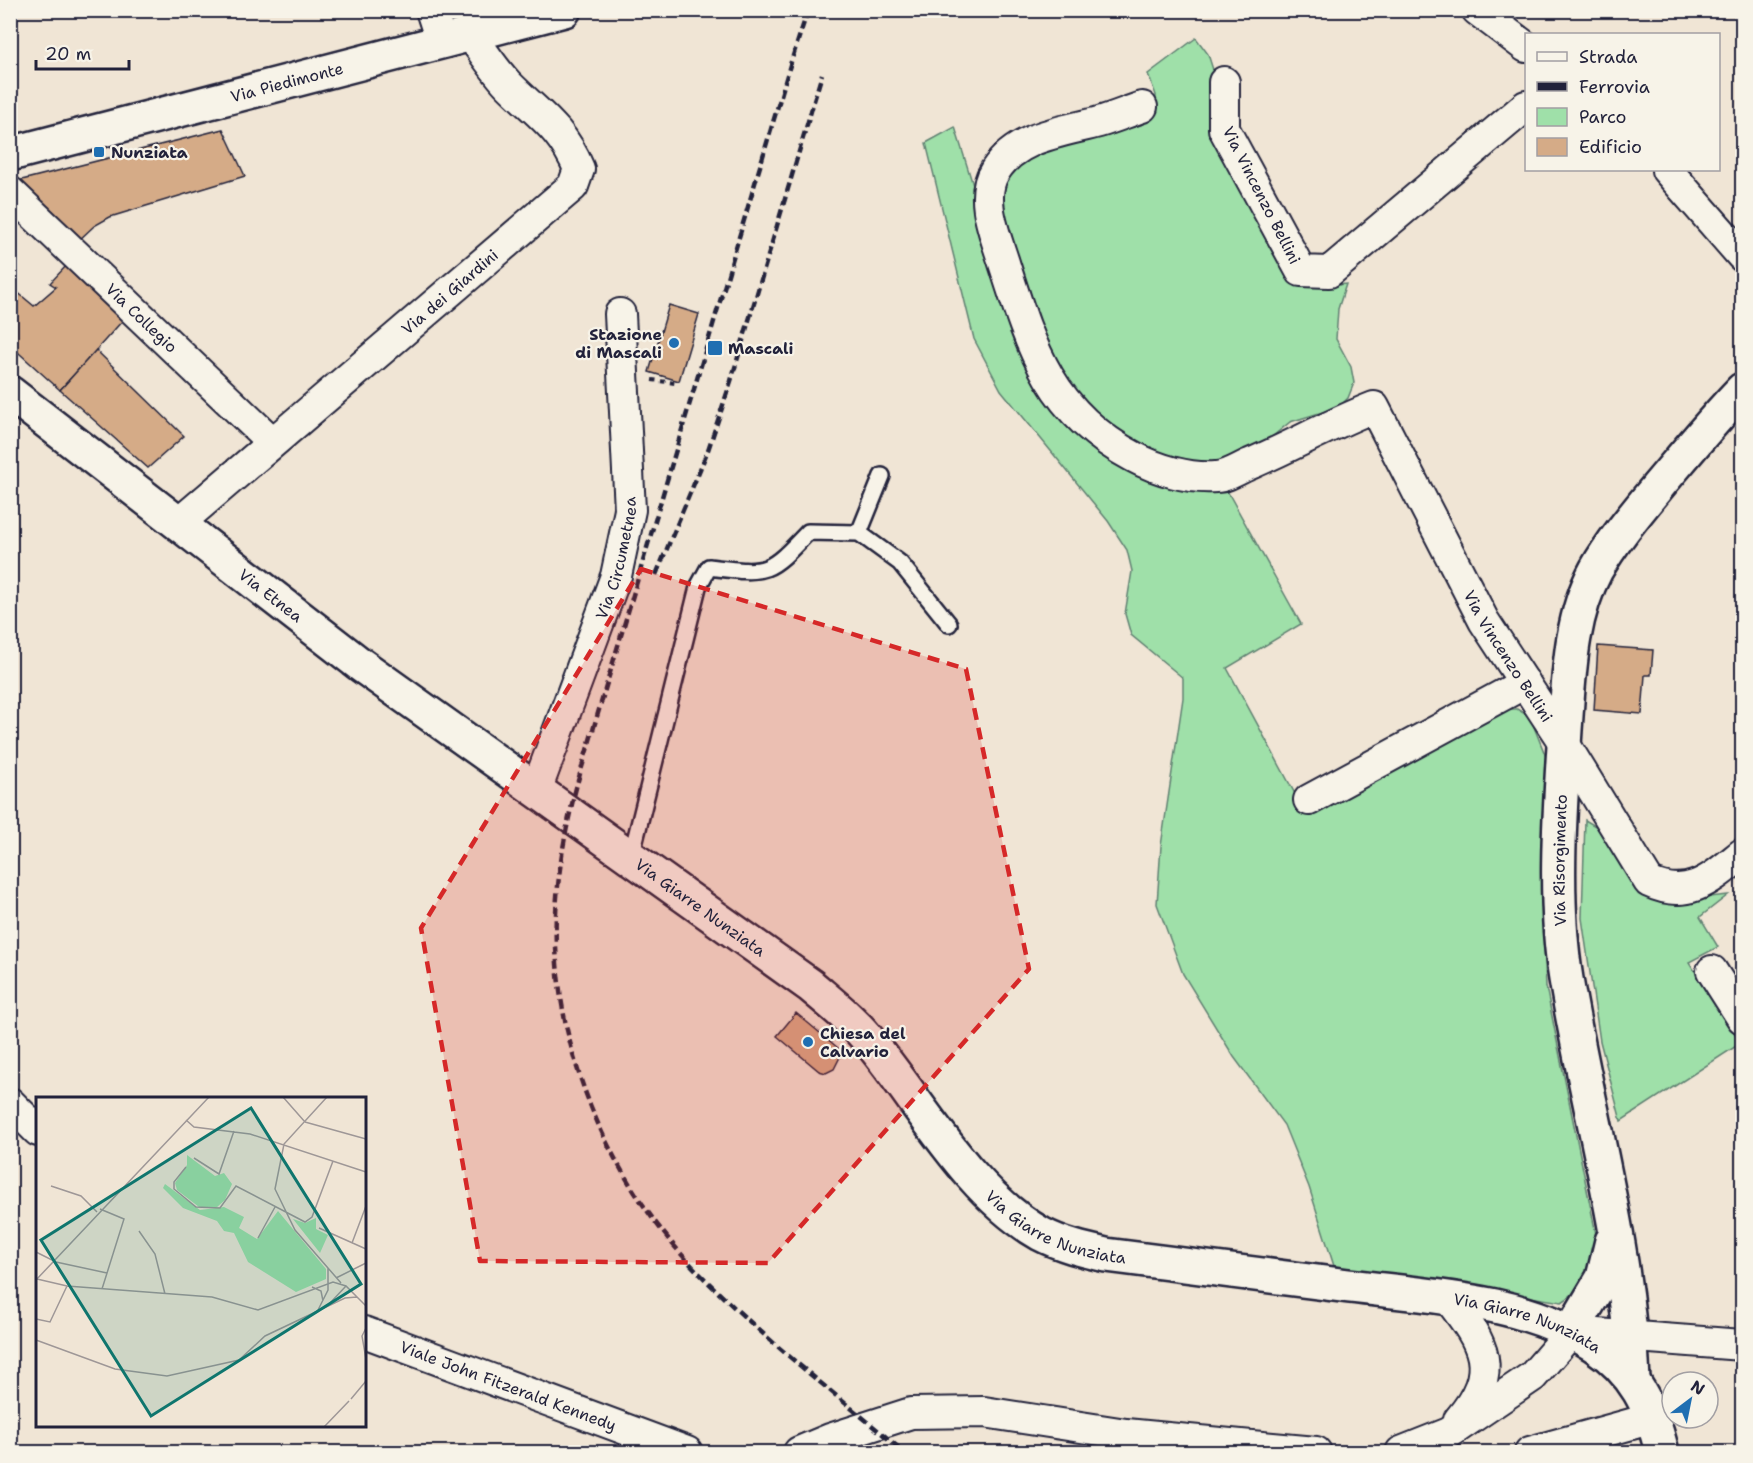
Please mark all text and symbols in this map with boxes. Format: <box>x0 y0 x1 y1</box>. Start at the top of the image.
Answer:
scale bar <box>36 33 129 71</box>
legend <box>1525 33 1720 171</box>
text: 20 m <box>45 42 91 66</box>
text: Strada <box>1579 45 1638 69</box>
street label: Via Piedimonte <box>228 58 346 107</box>
text: Ferrovia <box>1579 75 1650 99</box>
text: Parco <box>1579 105 1627 129</box>
street label: Via Vincenzo Bellini <box>1218 123 1305 268</box>
text: Edificio <box>1579 135 1642 159</box>
place label: Nunziata <box>111 142 188 163</box>
marker: Nunziata <box>92 145 106 159</box>
street label: Via dei Giardini <box>397 245 503 339</box>
street label: Via Collegio <box>101 279 182 357</box>
place label: Stazione di Mascali <box>575 324 662 363</box>
marker: Stazione di Mascali <box>667 336 681 350</box>
place label: Mascali <box>728 338 794 359</box>
marker: Mascali <box>706 339 724 357</box>
street label: Via Circumetnea <box>591 496 641 622</box>
street label: Via Etnea <box>234 564 307 627</box>
street label: Via Vincenzo Bellini <box>1459 587 1557 726</box>
street label: Via Risorgimento <box>1549 794 1572 927</box>
street label: Via Giarre Nunziata <box>631 854 770 961</box>
place label: Chiesa del Calvario <box>820 1023 906 1062</box>
marker: Chiesa del Calvario <box>801 1035 815 1049</box>
inset map <box>36 1097 366 1427</box>
street label: Via Giarre Nunziata <box>981 1186 1127 1269</box>
street label: Via Giarre Nunziata <box>1452 1289 1605 1358</box>
street label: Viale John Fitzerald Kennedy <box>397 1336 619 1436</box>
north arrow <box>1660 1370 1720 1430</box>
text: N <box>1687 1375 1709 1400</box>

